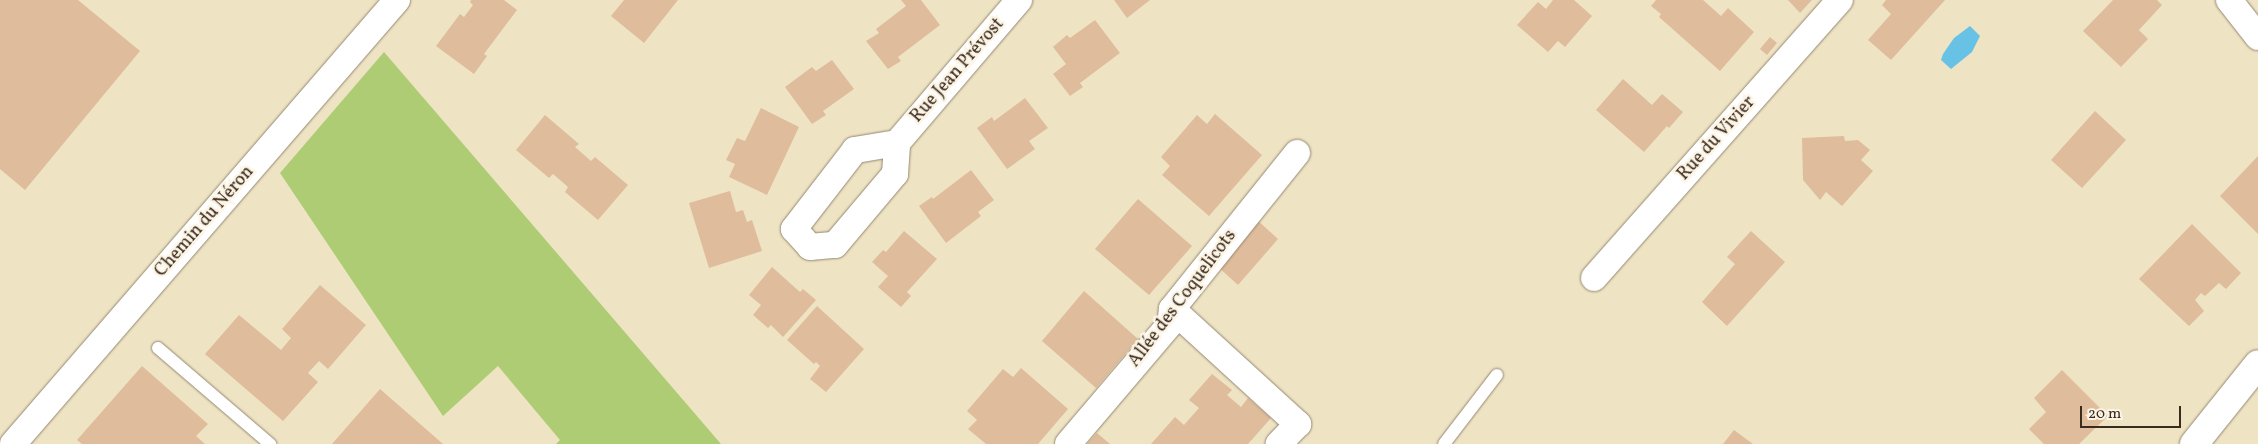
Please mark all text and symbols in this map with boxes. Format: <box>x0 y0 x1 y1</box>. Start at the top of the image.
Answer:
street label: Rue Jean Prévost <box>907 14 1009 128</box>
street label: Rue du Vivier <box>1673 92 1761 186</box>
street label: Chemin du Néron <box>151 162 259 282</box>
street label: Allée des Coquelicots <box>1124 226 1242 372</box>
scale bar <box>2083 396 2184 428</box>
text: 20 m <box>2088 404 2121 425</box>

